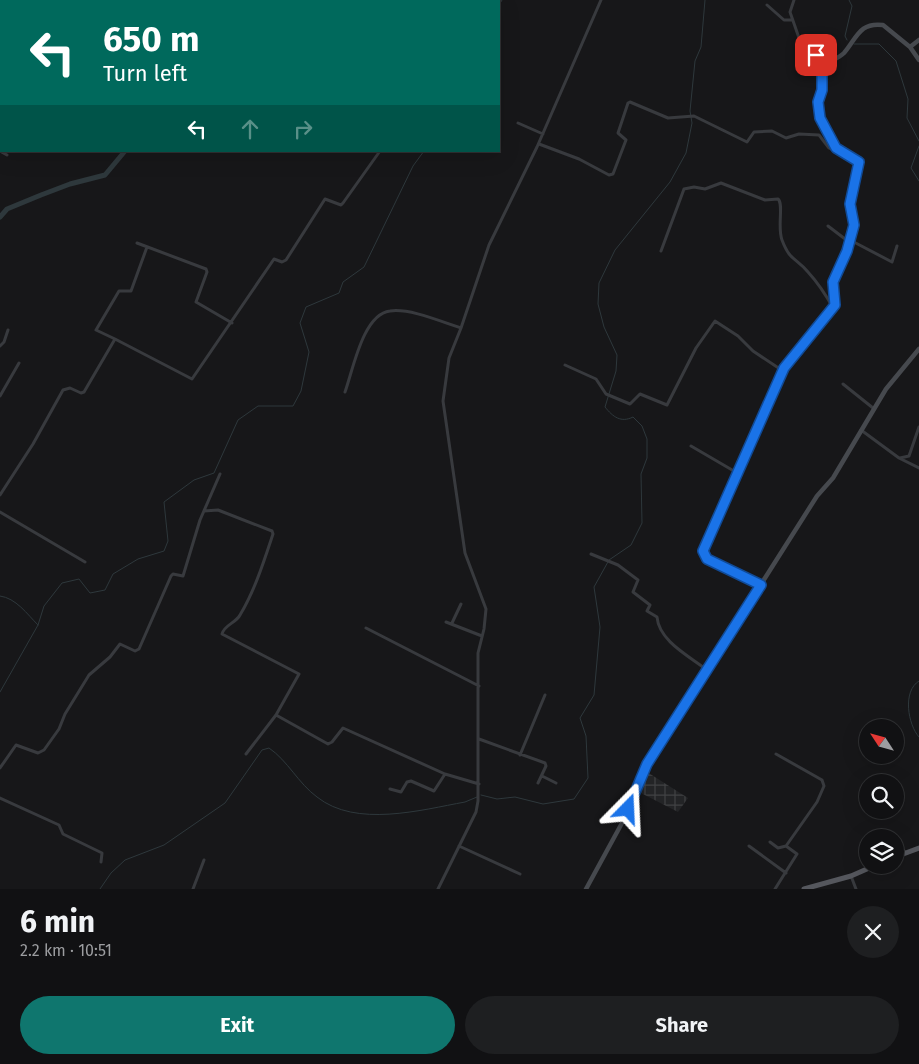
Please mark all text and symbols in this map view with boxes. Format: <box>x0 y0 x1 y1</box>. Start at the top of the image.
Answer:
text: 650 m <box>103 18 200 60</box>
icon: left <box>20 20 85 85</box>
pin <box>795 34 837 76</box>
icon: arrive <box>802 41 830 69</box>
text: Turn left <box>103 60 187 87</box>
icon: left <box>183 115 211 143</box>
icon: ahead <box>236 115 264 143</box>
icon: right <box>289 115 317 143</box>
north arrow <box>859 719 904 764</box>
map controls <box>859 719 904 874</box>
button: search <box>859 774 904 819</box>
position arrow <box>601 782 653 834</box>
button: layers <box>859 829 904 874</box>
text: 6 min <box>20 904 95 940</box>
button: close <box>847 906 899 958</box>
text: 2.2 km · 10:51 <box>20 941 112 960</box>
button: Exit <box>20 996 455 1054</box>
button: Share <box>465 996 899 1054</box>

